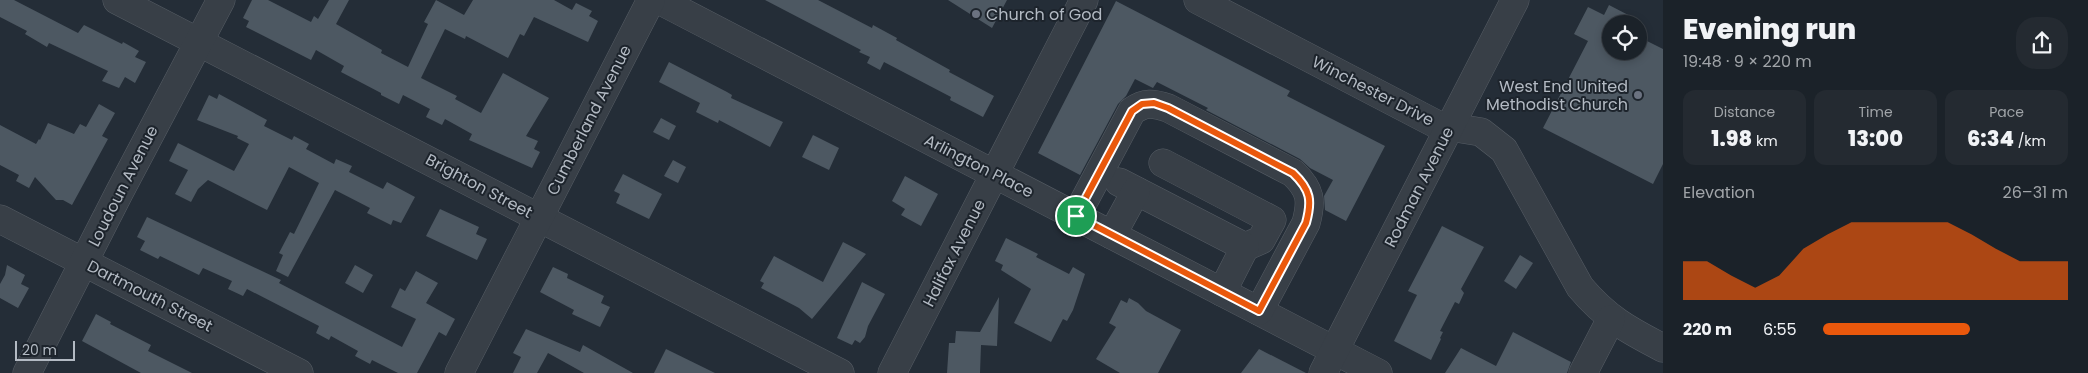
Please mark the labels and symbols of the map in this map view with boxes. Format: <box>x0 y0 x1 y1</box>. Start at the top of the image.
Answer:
place label: Church of God <box>986 3 1102 26</box>
marker: Church of God <box>970 8 982 20</box>
street label: Cumberland Avenue <box>541 41 637 199</box>
street label: Winchester Drive <box>1308 50 1438 132</box>
place label: West End United Methodist Church <box>1486 75 1628 116</box>
marker: West End United Methodist Church <box>1632 89 1644 101</box>
street label: Loudoun Avenue <box>82 121 164 251</box>
street label: Rodman Avenue <box>1379 123 1459 251</box>
street label: Arlington Place <box>920 129 1038 204</box>
street label: Brighton Street <box>421 148 537 224</box>
street label: Halifax Avenue <box>917 195 991 311</box>
pin <box>1055 195 1097 237</box>
street label: Dartmouth Street <box>83 254 217 338</box>
scale bar <box>15 338 75 361</box>

